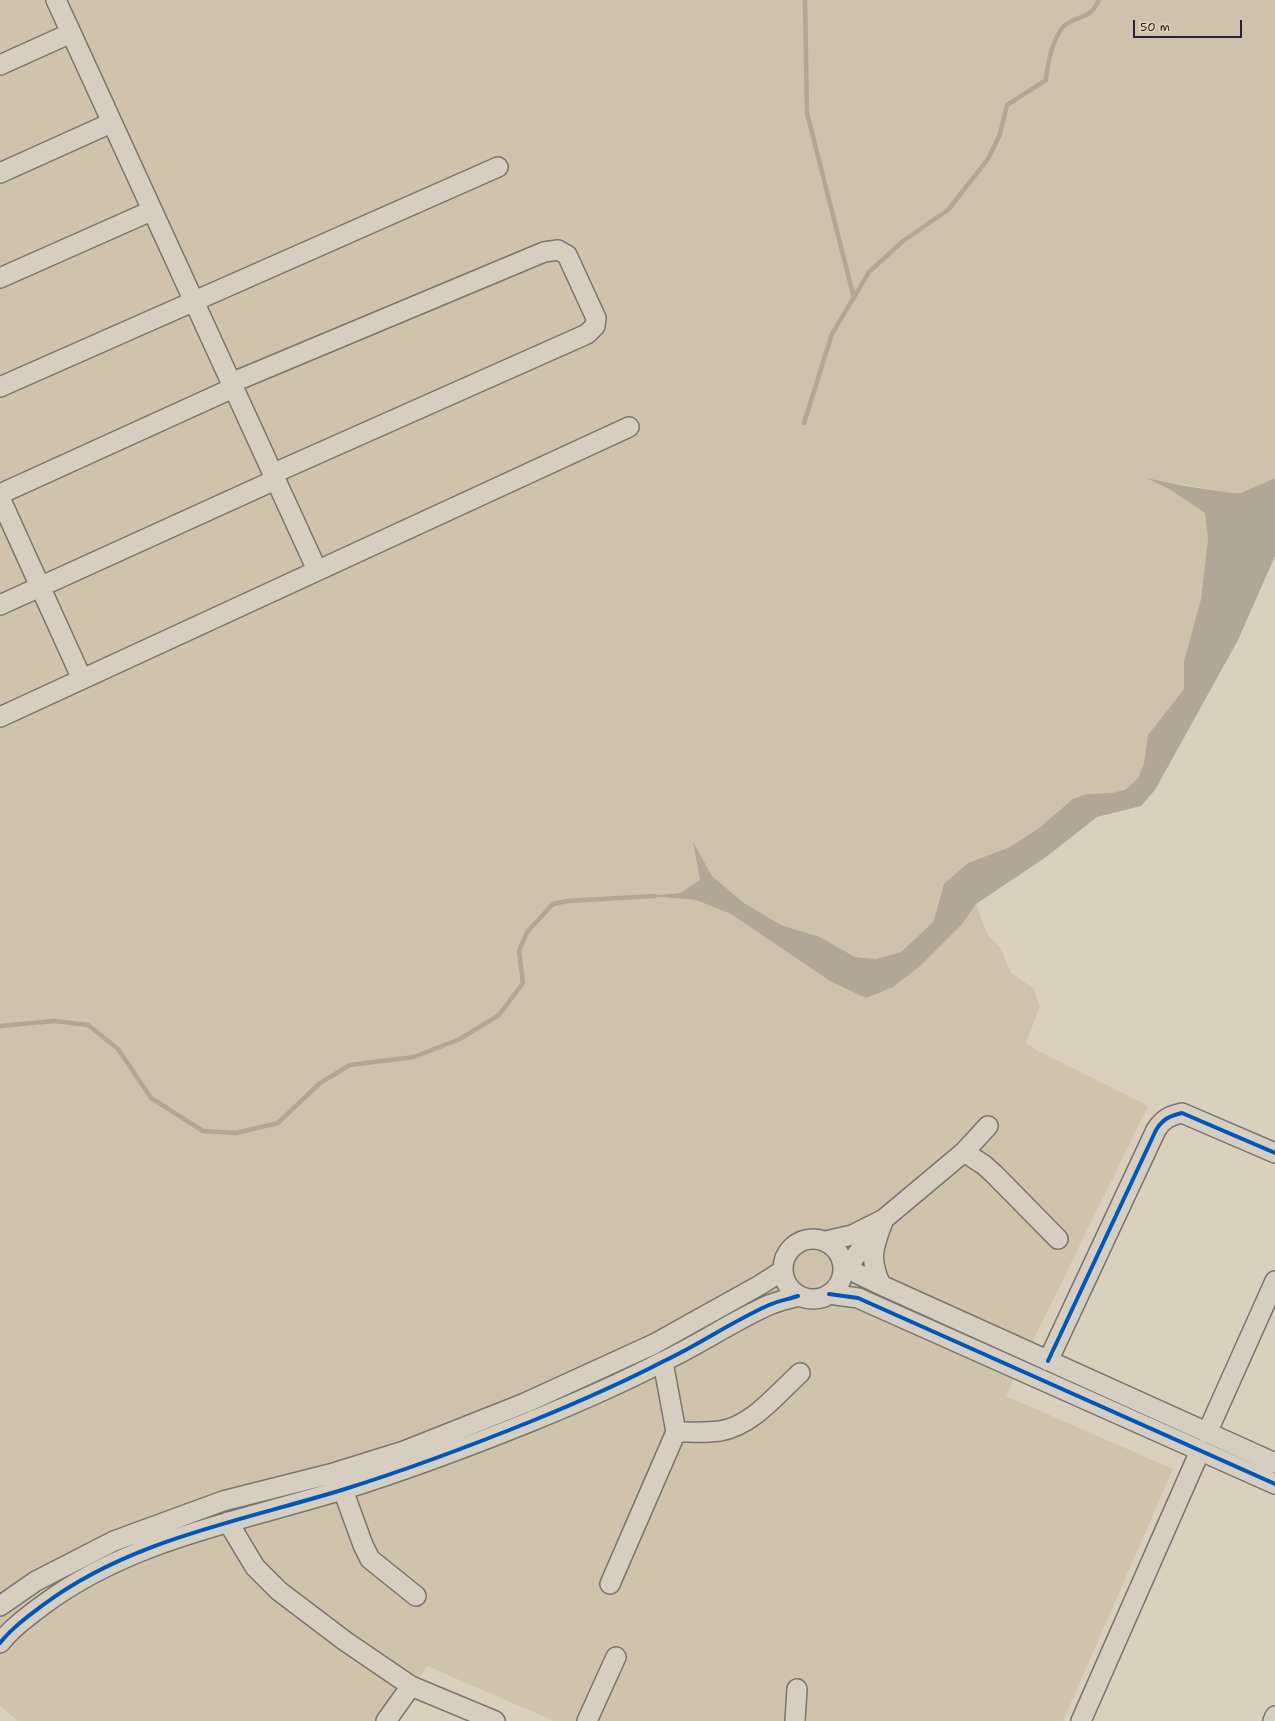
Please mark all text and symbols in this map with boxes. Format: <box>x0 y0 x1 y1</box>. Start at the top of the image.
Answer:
scale bar <box>1135 12 1244 38</box>
text: 50 m <box>1140 19 1170 35</box>

